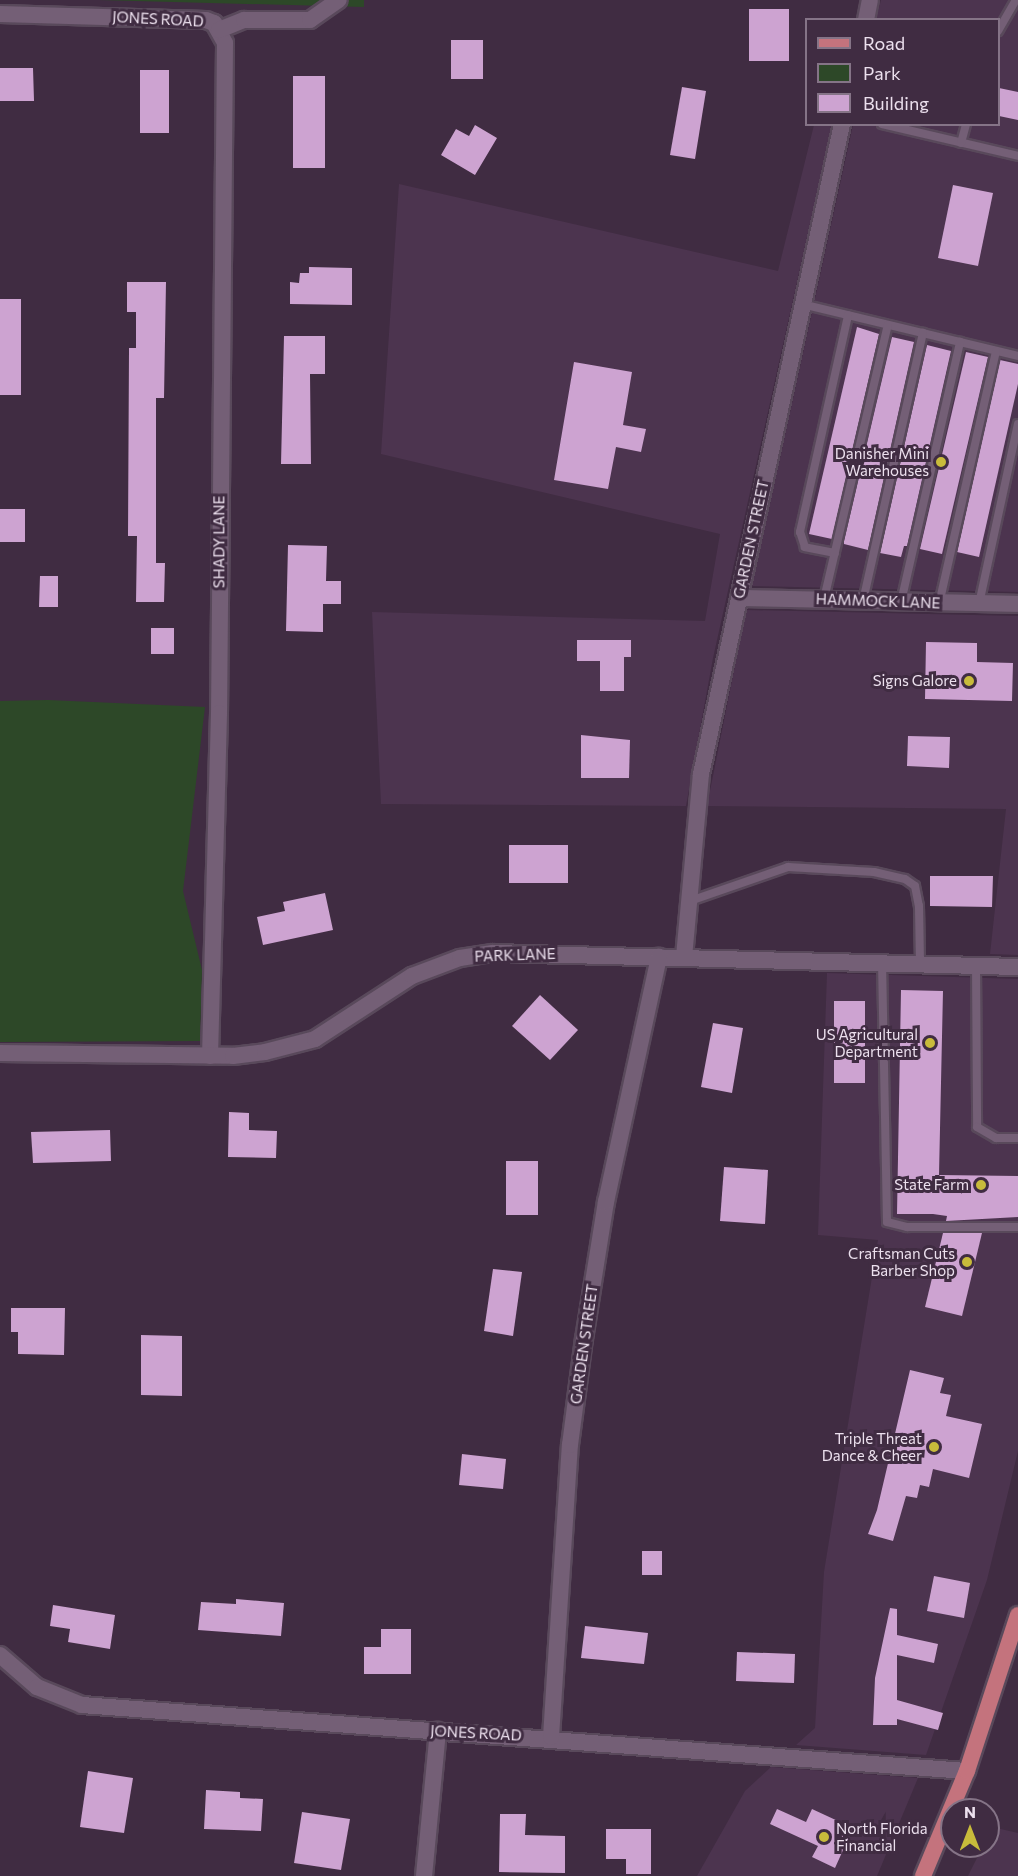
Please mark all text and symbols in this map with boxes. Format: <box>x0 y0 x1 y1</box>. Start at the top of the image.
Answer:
street label: JONES ROAD <box>112 8 204 30</box>
legend <box>805 18 1000 126</box>
text: Road <box>863 32 905 54</box>
text: Park <box>863 62 901 84</box>
text: Building <box>863 92 929 114</box>
place label: Danisher Mini Warehouses <box>835 444 929 479</box>
marker: Danisher Mini Warehouses <box>934 455 948 469</box>
street label: GARDEN STREET <box>730 478 772 600</box>
street label: SHADY LANE <box>210 496 228 588</box>
street label: HAMMOCK LANE <box>815 590 941 612</box>
place label: Signs Galore <box>873 672 957 690</box>
marker: Signs Galore <box>962 674 976 688</box>
street label: PARK LANE <box>474 945 556 965</box>
place label: US Agricultural Department <box>816 1025 918 1060</box>
marker: US Agricultural Department <box>923 1036 937 1050</box>
place label: State Farm <box>894 1176 969 1194</box>
marker: State Farm <box>974 1178 988 1192</box>
place label: Craftsman Cuts Barber Shop <box>848 1244 955 1279</box>
marker: Craftsman Cuts Barber Shop <box>960 1255 974 1269</box>
street label: GARDEN STREET <box>567 1283 601 1405</box>
place label: Triple Threat Dance & Cheer <box>822 1429 922 1464</box>
marker: Triple Threat Dance & Cheer <box>927 1440 941 1454</box>
street label: JONES ROAD <box>430 1722 522 1744</box>
north arrow <box>940 1798 1000 1858</box>
text: N <box>964 1802 976 1821</box>
place label: North Florida Financial <box>836 1819 928 1854</box>
marker: North Florida Financial <box>817 1830 831 1844</box>

